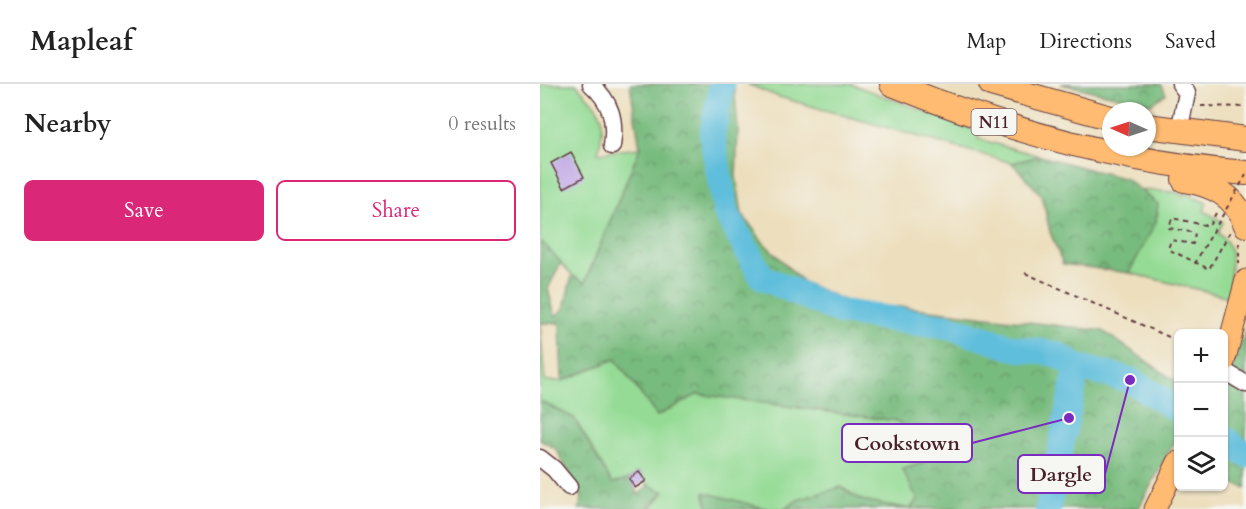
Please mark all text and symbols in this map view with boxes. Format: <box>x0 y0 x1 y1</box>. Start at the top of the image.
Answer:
text: Mapleaf <box>30 22 133 60</box>
text: Map <box>966 27 1006 56</box>
text: Directions <box>1039 27 1132 56</box>
text: Saved <box>1165 27 1216 56</box>
north arrow <box>1102 102 1156 156</box>
text: Nearby <box>24 106 112 141</box>
road number: N11 <box>972 109 1016 135</box>
text: 0 results <box>448 110 516 137</box>
button: Save <box>24 180 264 241</box>
button: Share <box>276 180 516 241</box>
map controls <box>1174 329 1228 491</box>
button: + <box>1174 329 1228 383</box>
button: − <box>1174 383 1228 437</box>
callout: Cookstown <box>842 424 972 462</box>
text: Cookstown <box>854 430 960 457</box>
button: layers <box>1174 437 1228 491</box>
callout: Dargle <box>1018 455 1105 493</box>
text: Dargle <box>1030 461 1092 488</box>

